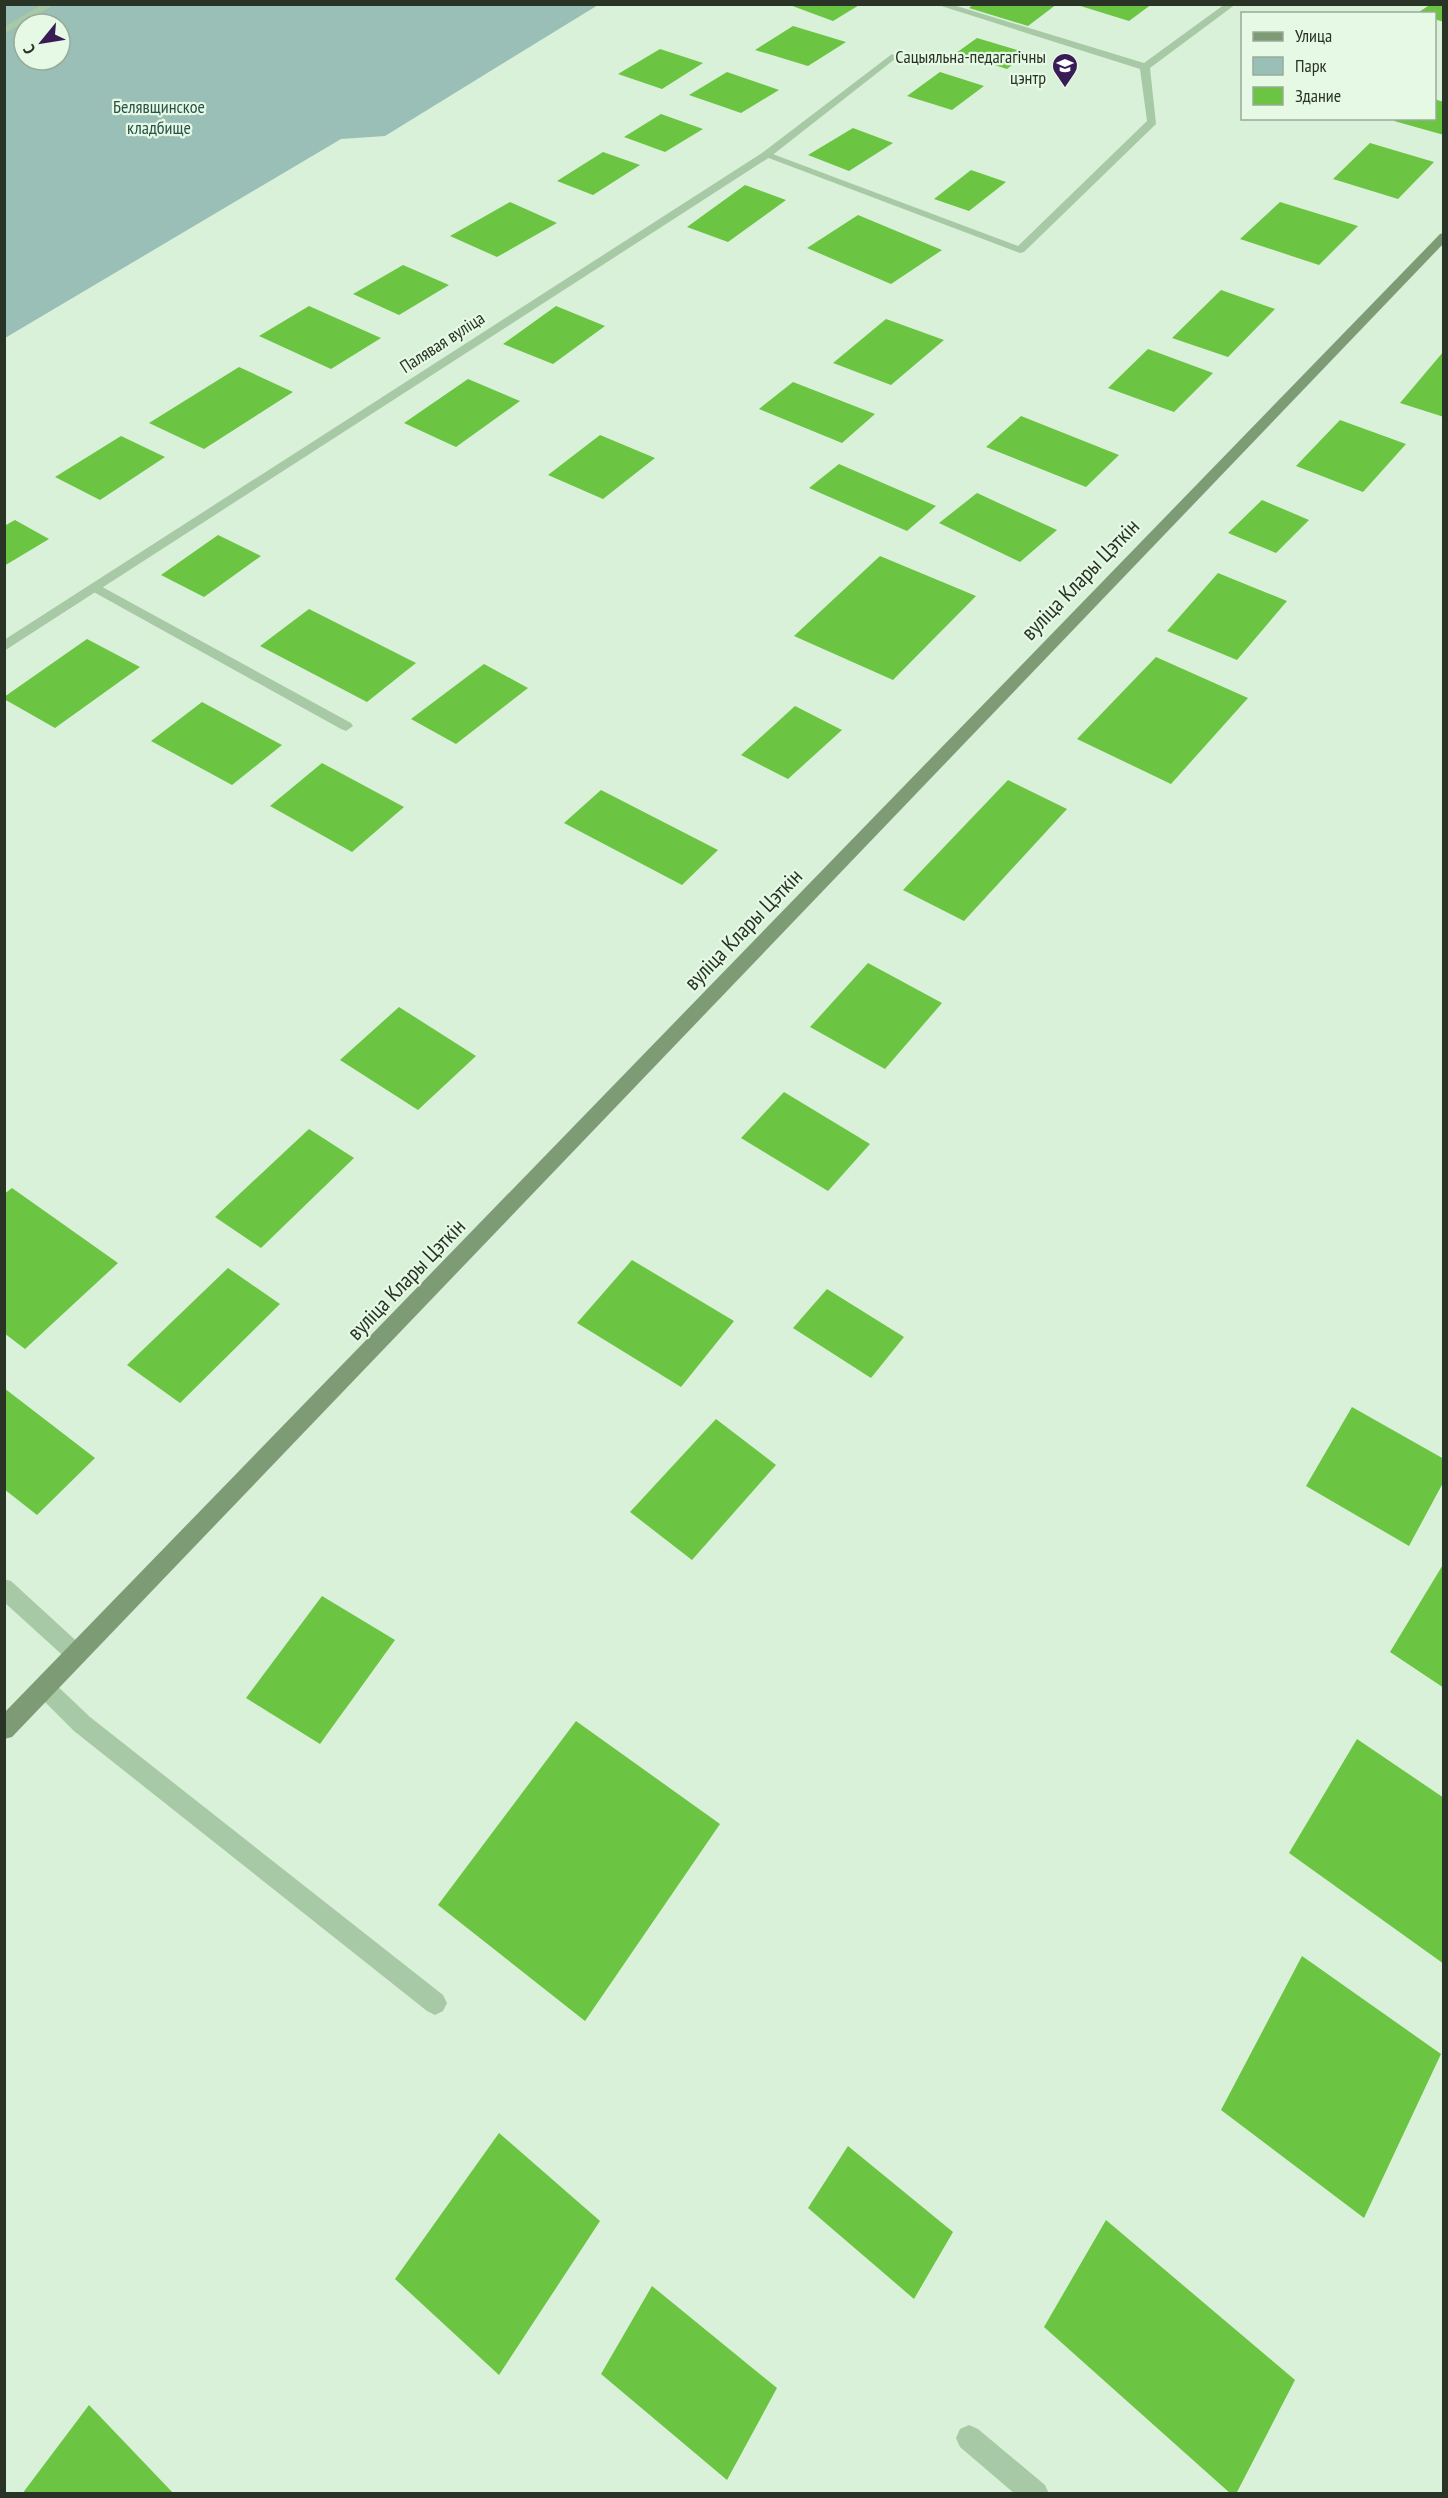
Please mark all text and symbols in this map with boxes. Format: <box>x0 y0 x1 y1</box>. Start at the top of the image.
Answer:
north arrow <box>12 12 72 72</box>
legend <box>1241 12 1436 120</box>
text: Улица <box>1295 24 1332 47</box>
text: С <box>18 41 39 58</box>
place label: Сацыяльна-педагагічны цэнтр <box>895 45 1046 89</box>
school or university icon: Сацыяльна-педагагічны цэнтр <box>1050 51 1080 89</box>
text: Парк <box>1295 54 1326 77</box>
text: Здание <box>1295 84 1341 107</box>
park label: Белявщинское кладбище <box>113 95 205 139</box>
street label: Палявая вуліца <box>395 306 489 378</box>
street label: вуліца Клары Цэткін <box>1015 512 1145 646</box>
street label: вуліца Клары Цэткін <box>678 862 808 996</box>
street label: вуліца Клары Цэткін <box>341 1212 471 1346</box>

